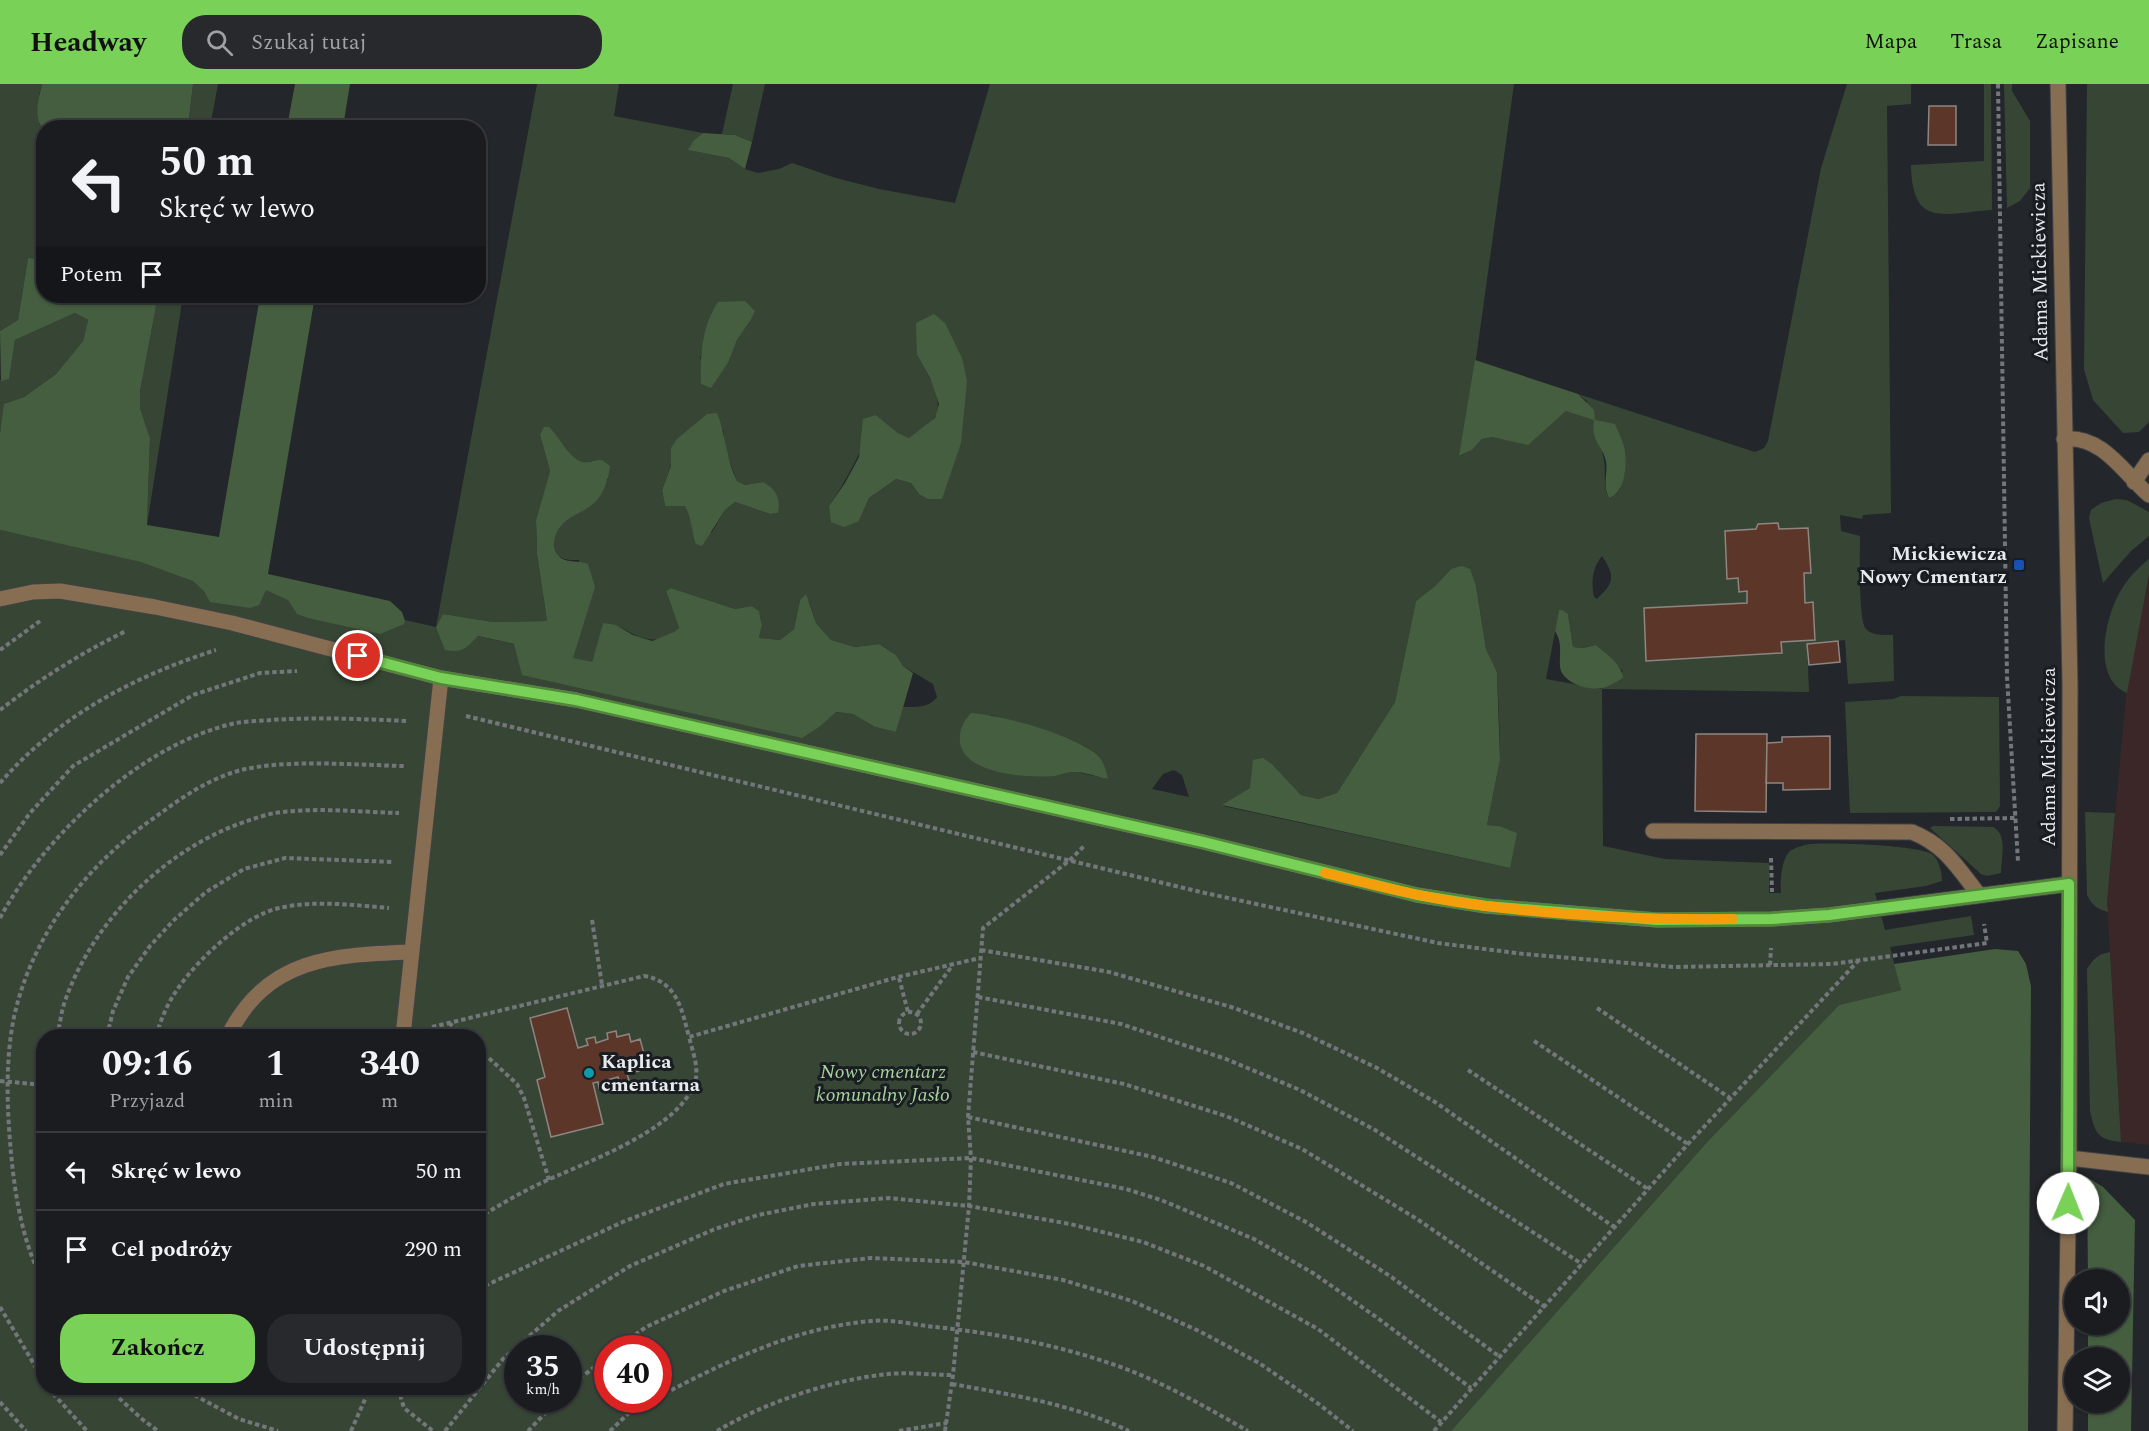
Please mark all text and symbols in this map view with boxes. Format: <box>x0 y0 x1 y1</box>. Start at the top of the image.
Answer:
search box <box>182 15 602 69</box>
text: Headway <box>30 21 146 64</box>
icon: search <box>203 26 236 59</box>
text: Szukaj tutaj <box>251 26 367 59</box>
text: Mapa <box>1865 26 1917 58</box>
text: Trasa <box>1950 26 2002 58</box>
text: Zapisane <box>2035 26 2119 58</box>
text: 50 m <box>159 131 254 194</box>
icon: left <box>60 144 138 222</box>
street label: Adama Mickiewicza <box>2023 182 2057 362</box>
text: Skręć w lewo <box>159 188 315 230</box>
text: Potem <box>60 258 123 291</box>
icon: arrive <box>135 258 168 291</box>
place label: Mickiewicza Nowy Cmentarz <box>1859 539 2008 592</box>
marker: Mickiewicza Nowy Cmentarz <box>2012 558 2026 572</box>
pin <box>332 630 383 681</box>
icon: arrive <box>341 639 374 672</box>
street label: Adama Mickiewicza <box>2034 667 2064 847</box>
text: 09:16 <box>102 1037 192 1092</box>
text: 1 <box>266 1037 286 1092</box>
text: 340 <box>359 1037 420 1092</box>
place label: Kaplica cmentarna <box>601 1047 701 1100</box>
park label: Nowy cmentarz komunalny Jasło <box>816 1057 950 1110</box>
marker: Kaplica cmentarna <box>582 1066 596 1080</box>
text: Przyjazd <box>109 1086 185 1116</box>
text: min <box>258 1086 293 1116</box>
text: m <box>381 1086 398 1116</box>
icon: left <box>60 1155 93 1188</box>
text: Skręć w lewo <box>111 1155 241 1188</box>
text: 50 m <box>416 1155 462 1188</box>
position arrow <box>2036 1171 2100 1235</box>
icon: arrive <box>60 1233 93 1266</box>
text: Cel podróży <box>111 1233 231 1266</box>
text: 290 m <box>405 1233 462 1266</box>
map controls <box>2064 1269 2130 1413</box>
button: sound <box>2064 1269 2130 1335</box>
button: Zakończ <box>60 1314 255 1383</box>
button: Udostępnij <box>267 1314 462 1383</box>
speed limit sign: 40 <box>594 1335 672 1413</box>
text: 35 <box>526 1344 560 1390</box>
button: layers <box>2064 1347 2130 1413</box>
text: km/h <box>526 1378 560 1401</box>

